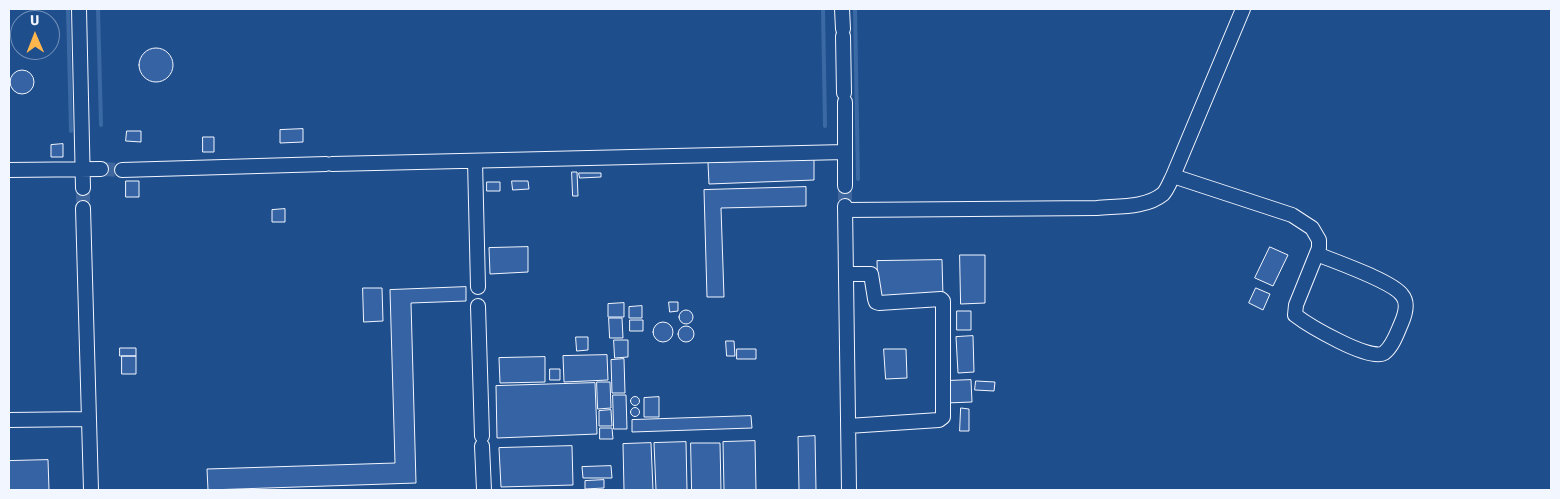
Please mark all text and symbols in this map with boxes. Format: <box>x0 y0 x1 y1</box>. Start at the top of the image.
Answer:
north arrow <box>10 10 60 60</box>
text: U <box>30 12 39 29</box>

